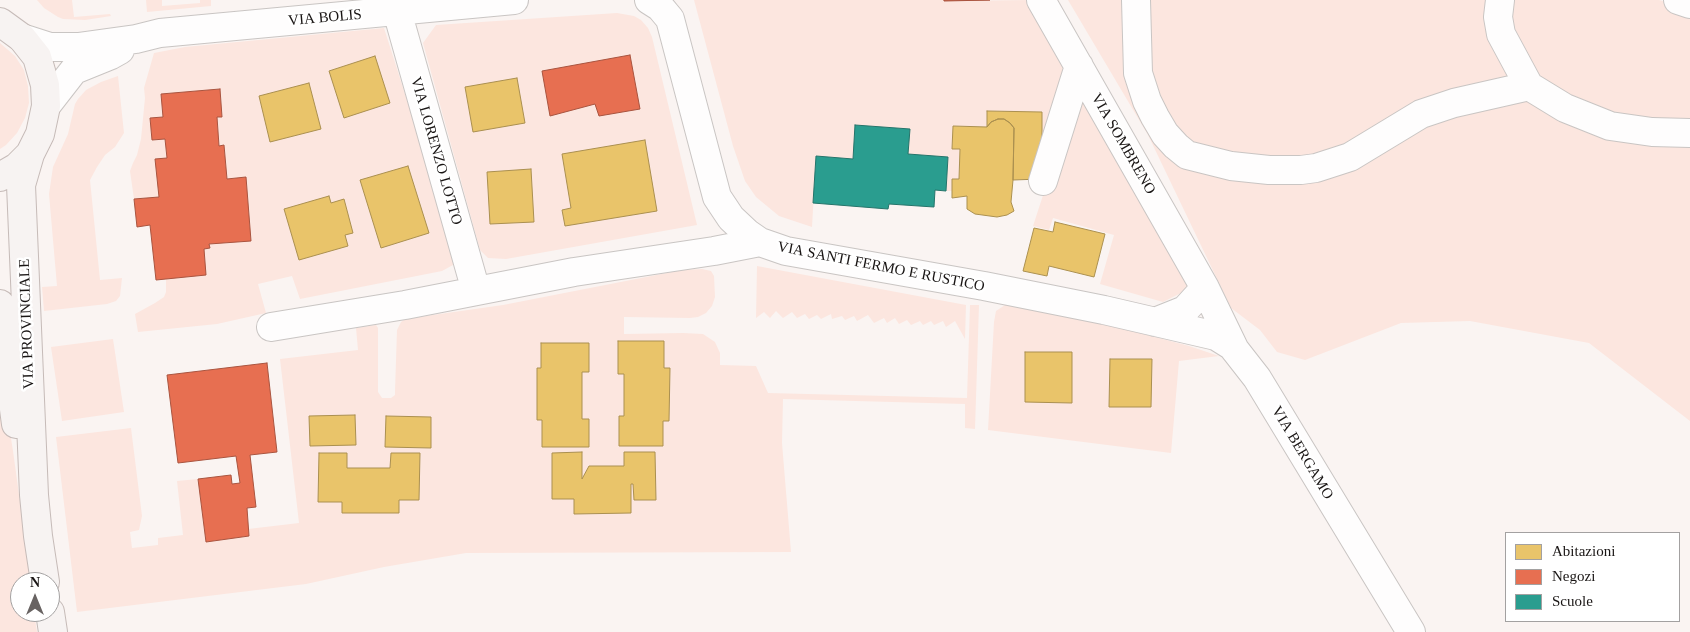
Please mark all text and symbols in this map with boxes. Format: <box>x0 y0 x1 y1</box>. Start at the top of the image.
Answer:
street label: VIA BOLIS <box>287 6 363 30</box>
street label: VIA LORENZO LOTTO <box>406 75 466 227</box>
street label: VIA SOMBRENO <box>1087 90 1159 198</box>
street label: VIA SANTI FERMO E RUSTICO <box>776 238 986 296</box>
street label: VIA PROVINCIALE <box>16 259 38 389</box>
street label: VIA BERGAMO <box>1267 403 1337 503</box>
legend <box>1505 532 1680 622</box>
text: Abitazioni <box>1552 543 1615 559</box>
text: Negozi <box>1552 568 1595 584</box>
north arrow <box>10 572 60 622</box>
text: N <box>30 575 40 590</box>
text: Scuole <box>1552 593 1593 609</box>

